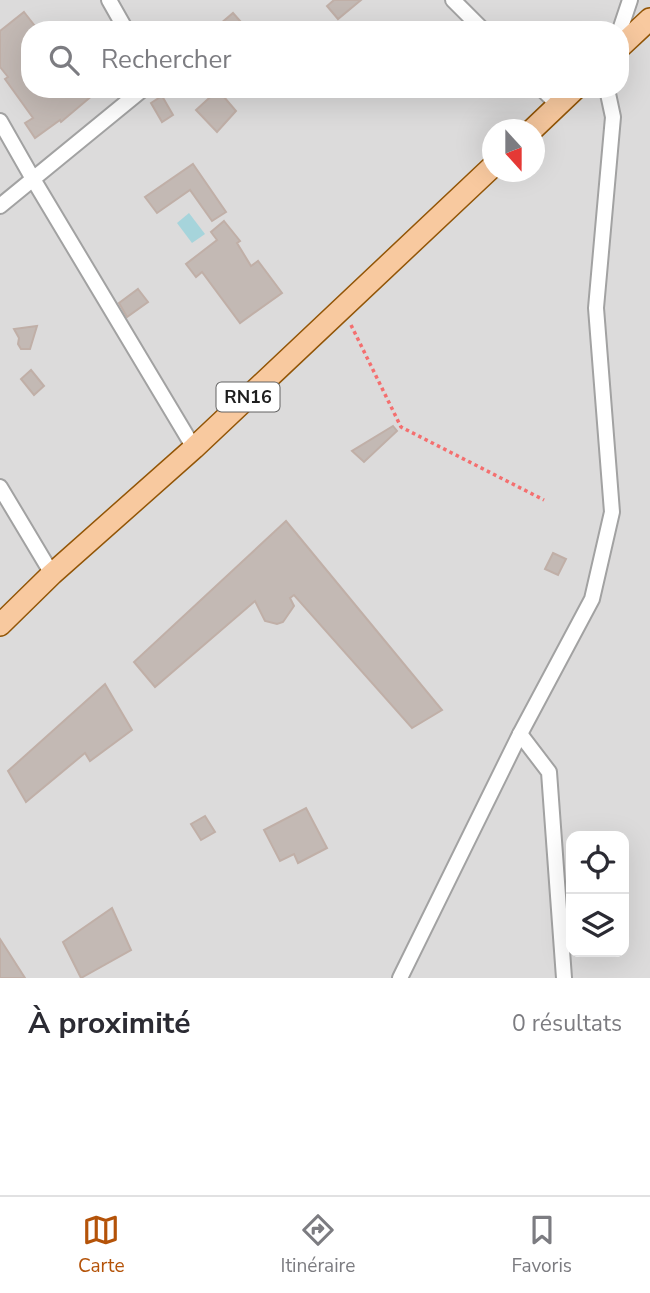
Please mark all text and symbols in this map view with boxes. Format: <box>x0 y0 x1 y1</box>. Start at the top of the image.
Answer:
search box <box>21 21 629 98</box>
icon: search <box>45 41 83 79</box>
text: Rechercher <box>101 42 232 77</box>
north arrow <box>482 119 545 182</box>
road number: RN16 <box>216 382 280 412</box>
map controls <box>566 831 629 957</box>
button: locate <box>566 831 629 894</box>
button: layers <box>566 894 629 957</box>
text: À proximité <box>28 1003 190 1044</box>
text: 0 résultats <box>512 1008 622 1039</box>
tab: Carte <box>78 1211 125 1279</box>
tab: Itinéraire <box>281 1211 355 1279</box>
tab: Favoris <box>511 1211 572 1279</box>

